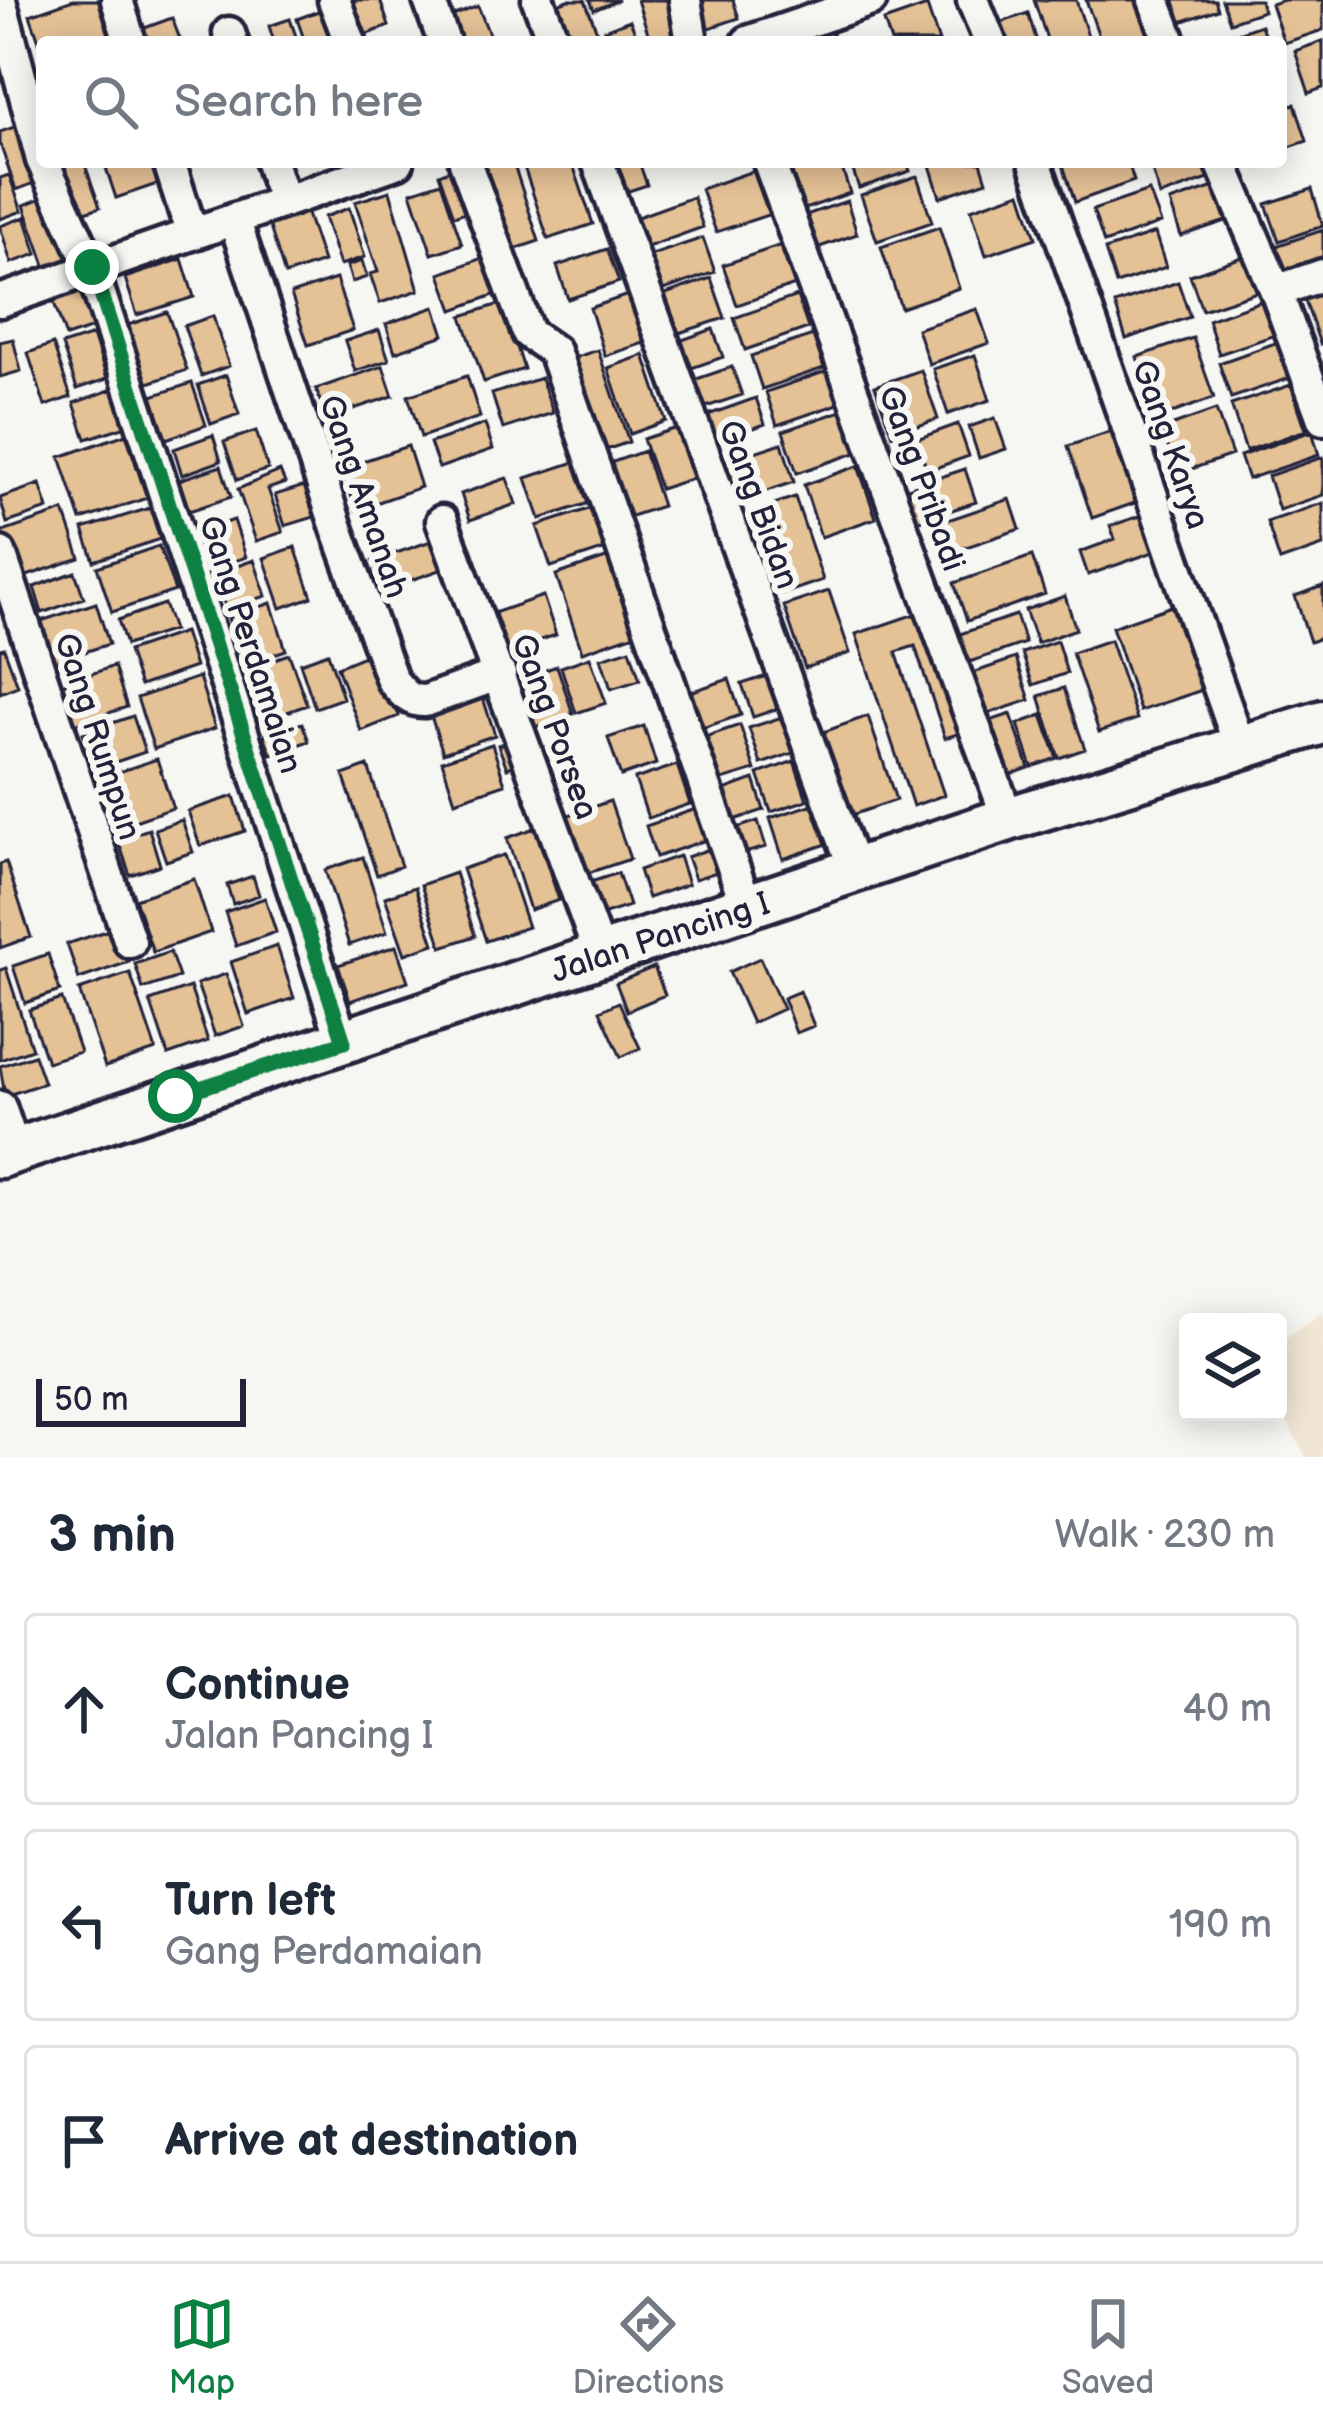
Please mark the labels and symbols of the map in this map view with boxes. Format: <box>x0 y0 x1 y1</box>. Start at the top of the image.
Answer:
route end <box>65 240 119 294</box>
street label: Gang Karya <box>1123 355 1218 534</box>
street label: Gang Pribadi <box>869 381 973 577</box>
street label: Gang Amanah <box>310 390 416 603</box>
street label: Gang Bidan <box>709 415 807 594</box>
street label: Gang Perdamaian <box>190 511 311 779</box>
street label: Gang Rumpun <box>45 628 149 845</box>
street label: Gang Porsea <box>502 628 606 825</box>
street label: Jalan Pancing I <box>546 884 775 992</box>
route start <box>148 1069 202 1123</box>
scale bar <box>36 1373 246 1426</box>

